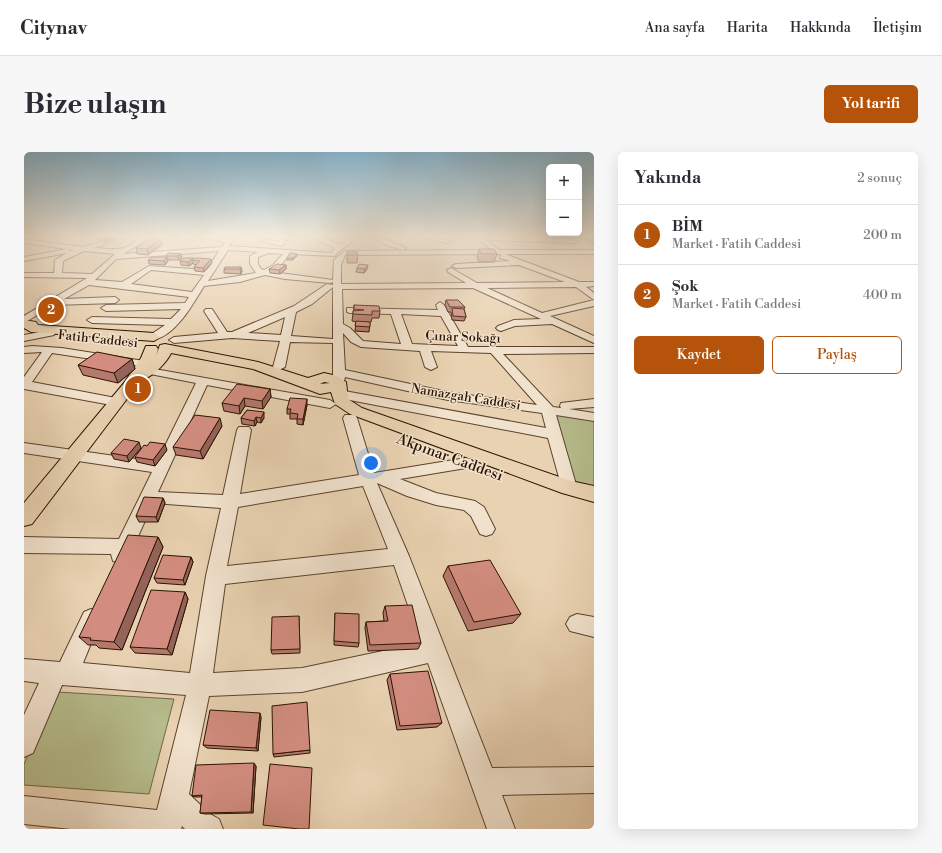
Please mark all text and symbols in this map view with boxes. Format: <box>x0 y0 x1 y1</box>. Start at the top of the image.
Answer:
text: Citynav <box>20 16 87 40</box>
text: Ana sayfa <box>645 19 705 37</box>
text: Harita <box>727 19 768 37</box>
text: Hakkında <box>790 19 851 37</box>
text: İletişim <box>873 19 922 37</box>
button: Yol tarifi <box>824 85 918 123</box>
text: Bize ulaşın <box>24 87 166 122</box>
map controls <box>546 164 582 236</box>
button: + <box>546 164 582 200</box>
text: Yakında <box>634 167 701 189</box>
text: 2 sonuç <box>857 170 902 186</box>
button: − <box>546 200 582 236</box>
text: BİM <box>672 217 703 236</box>
text: 1 <box>644 227 650 243</box>
text: 200 m <box>863 227 902 243</box>
text: Market · Fatih Caddesi <box>672 236 801 252</box>
text: Şok <box>672 277 699 296</box>
text: 2 <box>643 287 651 303</box>
text: 400 m <box>863 287 902 303</box>
pin: 2 <box>38 295 64 325</box>
text: Market · Fatih Caddesi <box>672 296 801 312</box>
street label: Fatih Caddesi <box>57 327 139 351</box>
street label: Çınar Sokağı <box>425 328 501 346</box>
button: Kaydet <box>634 336 764 374</box>
button: Paylaş <box>772 336 902 374</box>
pin: 1 <box>125 374 151 404</box>
street label: Namazgah Caddesi <box>410 380 522 414</box>
street label: Akpınar Caddesi <box>393 429 506 486</box>
your location <box>361 453 381 473</box>

